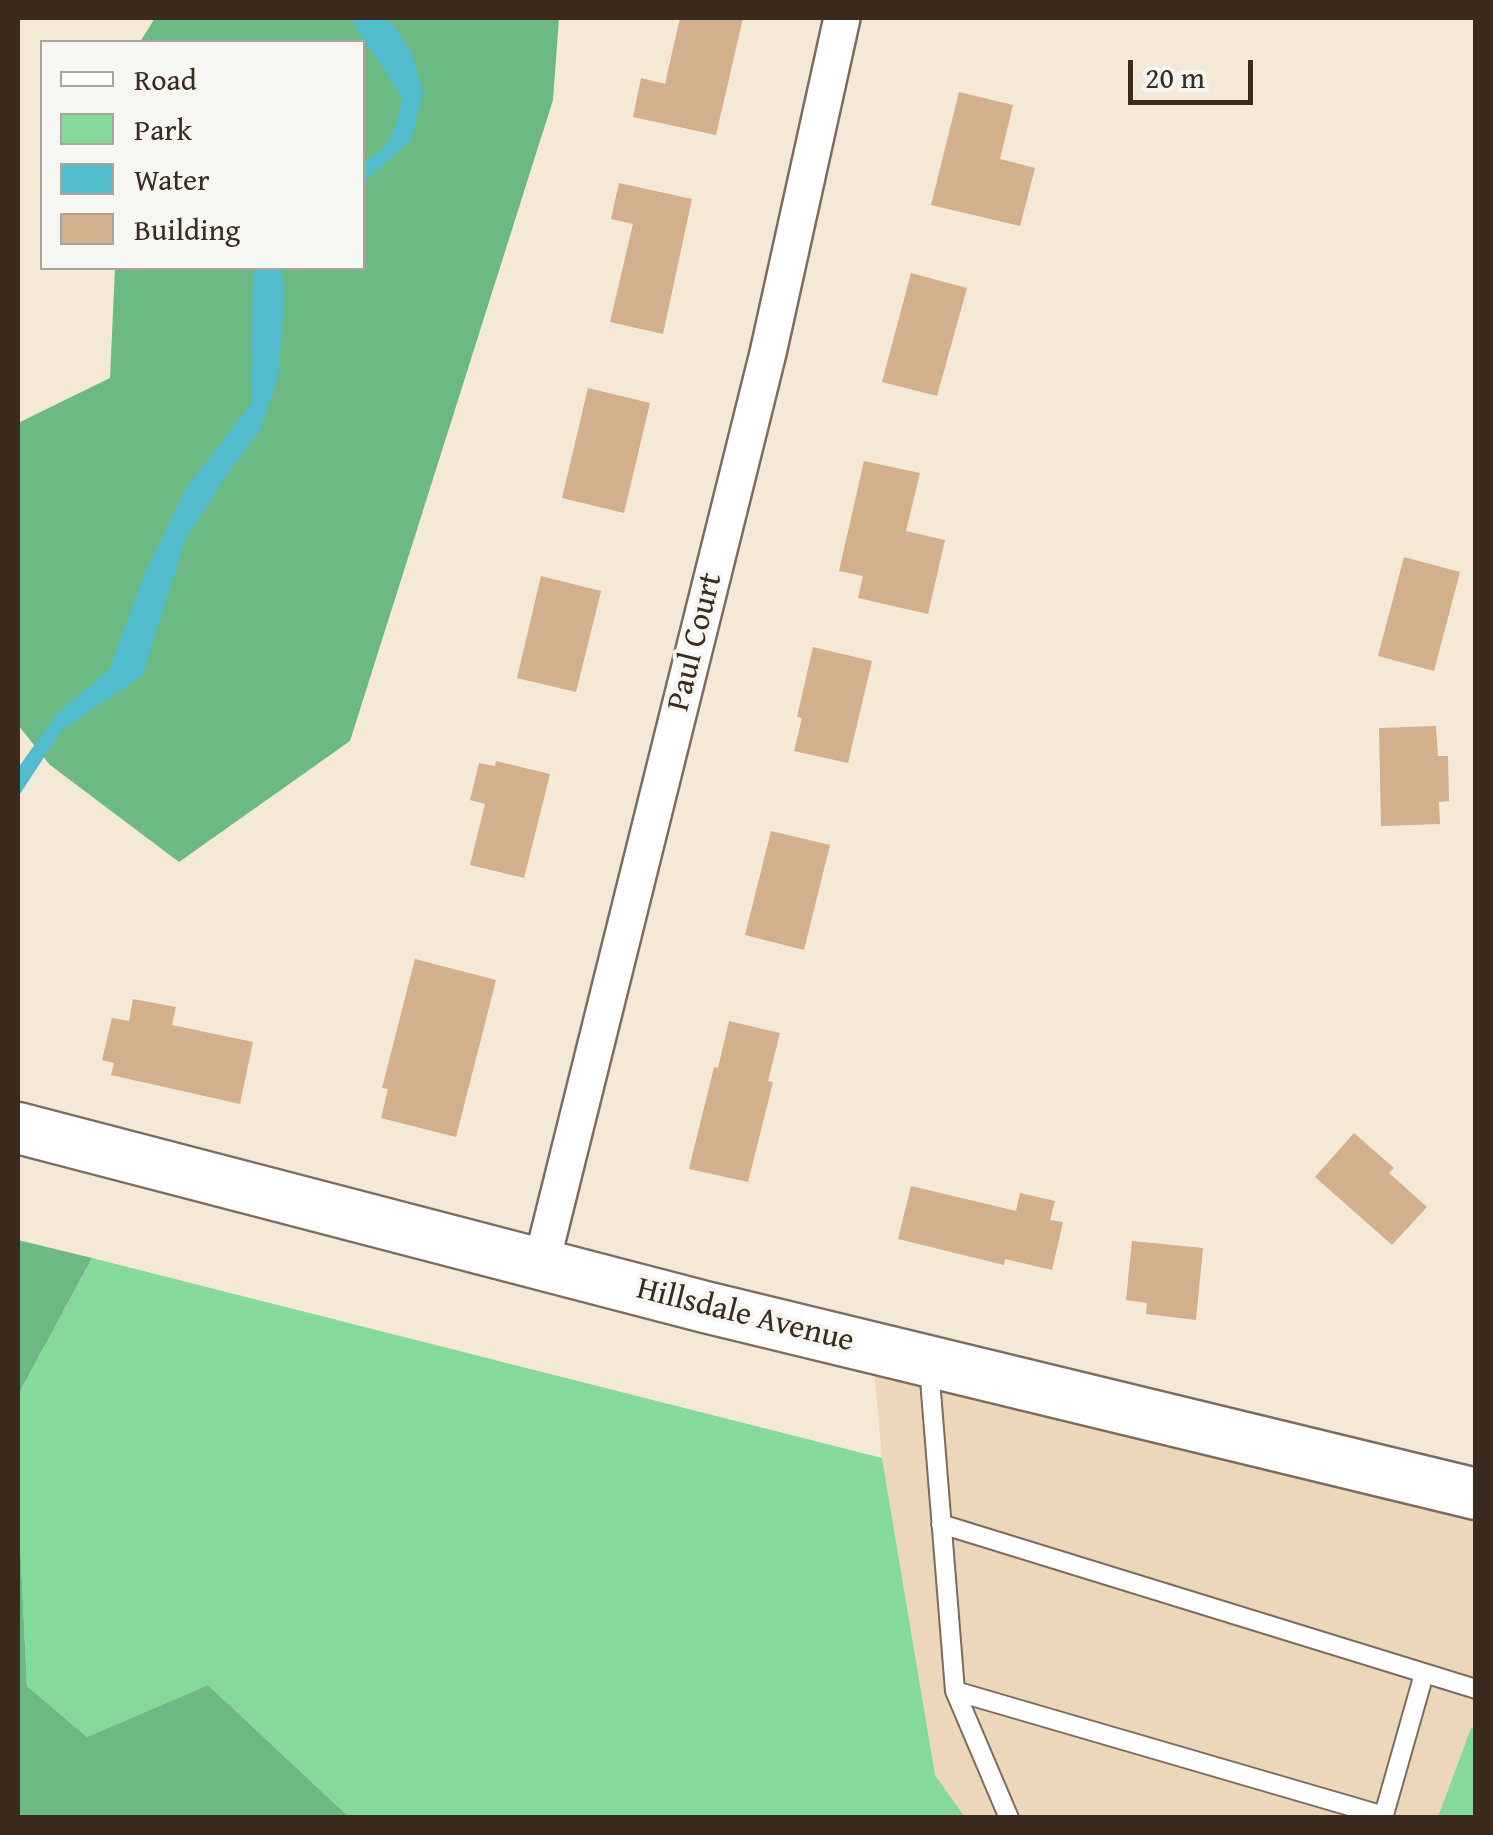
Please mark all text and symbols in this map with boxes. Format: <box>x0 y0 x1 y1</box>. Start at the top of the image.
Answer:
legend <box>40 40 365 270</box>
scale bar <box>1133 40 1258 102</box>
text: 20 m <box>1145 55 1205 99</box>
text: Road <box>134 57 197 101</box>
text: Park <box>134 107 192 151</box>
text: Water <box>134 157 210 201</box>
text: Building <box>134 207 240 251</box>
street label: Paul Court <box>660 569 732 715</box>
street label: Hillsdale Avenue <box>632 1270 858 1362</box>

